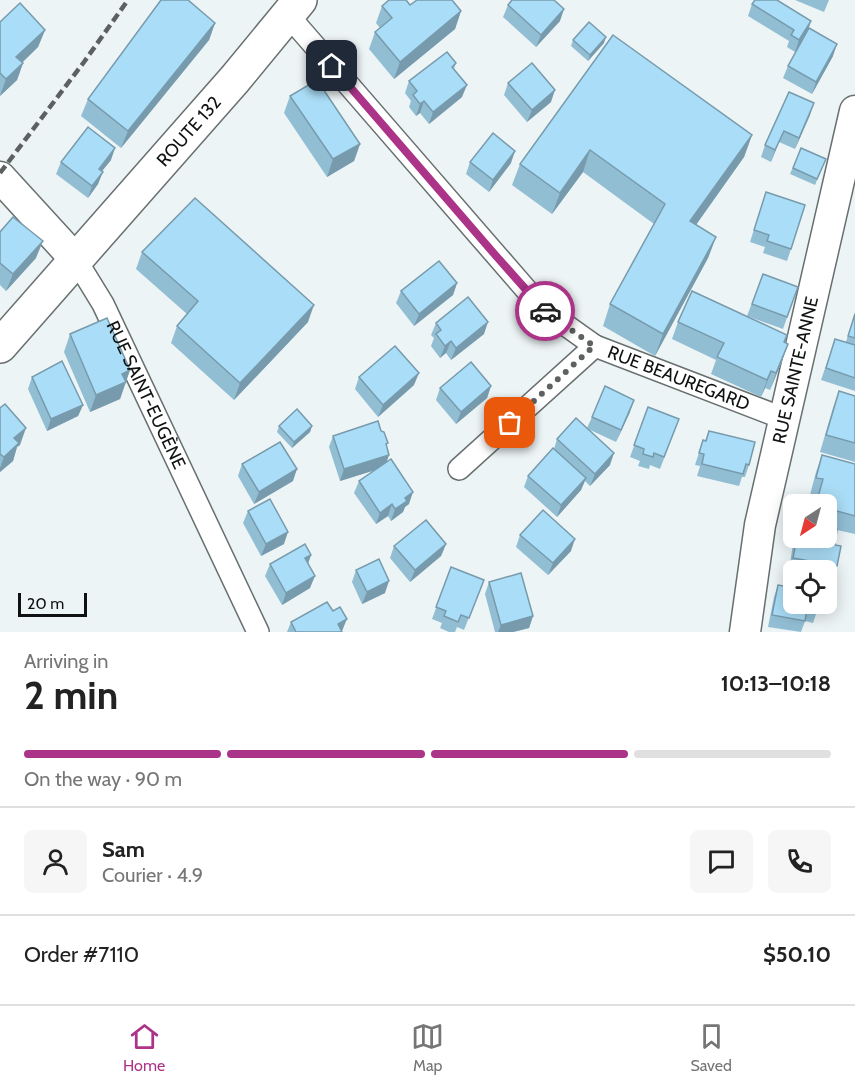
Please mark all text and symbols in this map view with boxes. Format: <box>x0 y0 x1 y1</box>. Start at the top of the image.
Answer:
pin <box>306 40 357 91</box>
icon: home <box>315 49 348 82</box>
street label: ROUTE 132 <box>152 92 226 171</box>
courier <box>515 281 575 341</box>
street label: RUE SAINTE-ANNE <box>768 294 823 446</box>
icon: car <box>529 295 562 328</box>
street label: RUE SAINT-EUGÈNE <box>102 317 190 472</box>
street label: RUE BEAUREGARD <box>605 341 753 415</box>
pin <box>484 397 535 448</box>
icon: bag <box>493 406 526 439</box>
north arrow <box>783 494 837 548</box>
map controls <box>783 494 837 614</box>
button: locate <box>783 560 837 614</box>
scale bar <box>18 590 87 618</box>
text: 20 m <box>27 594 64 613</box>
text: Arriving in <box>24 649 108 673</box>
text: 10:13–10:18 <box>721 670 831 697</box>
text: 2 min <box>24 671 118 719</box>
text: On the way · 90 m <box>24 767 182 791</box>
button: person <box>24 830 87 893</box>
button: chat <box>690 830 753 893</box>
button: phone <box>768 830 831 893</box>
text: Sam <box>102 836 145 863</box>
text: Courier · 4.9 <box>102 863 203 887</box>
text: Order #7110 <box>24 941 139 968</box>
text: $50.10 <box>763 941 831 968</box>
tab: Home <box>123 1020 165 1075</box>
tab: Map <box>411 1020 444 1075</box>
tab: Saved <box>690 1020 732 1075</box>

